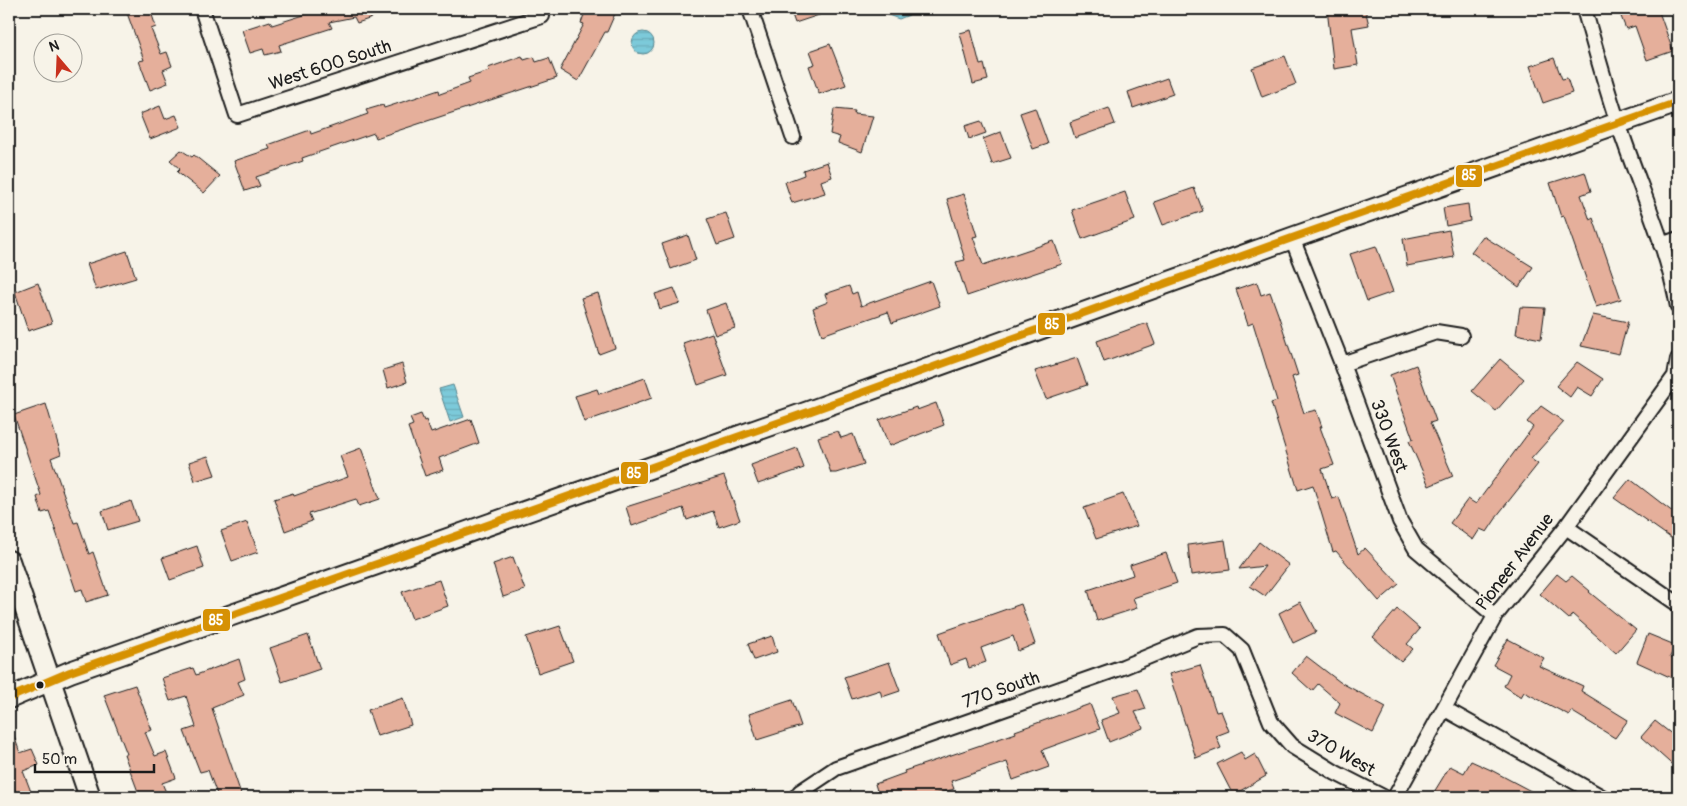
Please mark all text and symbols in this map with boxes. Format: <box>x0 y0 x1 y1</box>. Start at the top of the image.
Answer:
north arrow <box>32 32 82 82</box>
street label: West 600 South <box>266 34 394 96</box>
text: N <box>47 37 61 56</box>
line badge: 85 <box>1455 164 1483 188</box>
text: 85 <box>1462 167 1477 184</box>
line badge: 85 <box>1037 312 1066 336</box>
text: 85 <box>1045 316 1060 333</box>
street label: 330 West <box>1365 396 1413 476</box>
line badge: 85 <box>620 461 649 485</box>
text: 85 <box>627 465 642 482</box>
street label: Pioneer Avenue <box>1471 509 1559 615</box>
line badge: 85 <box>202 608 231 632</box>
text: 85 <box>209 612 224 629</box>
street label: 770 South <box>959 666 1043 714</box>
unlabelled marker <box>35 680 45 690</box>
street label: 370 West <box>1303 724 1380 782</box>
scale bar <box>35 741 154 773</box>
text: 50 m <box>42 750 77 769</box>

